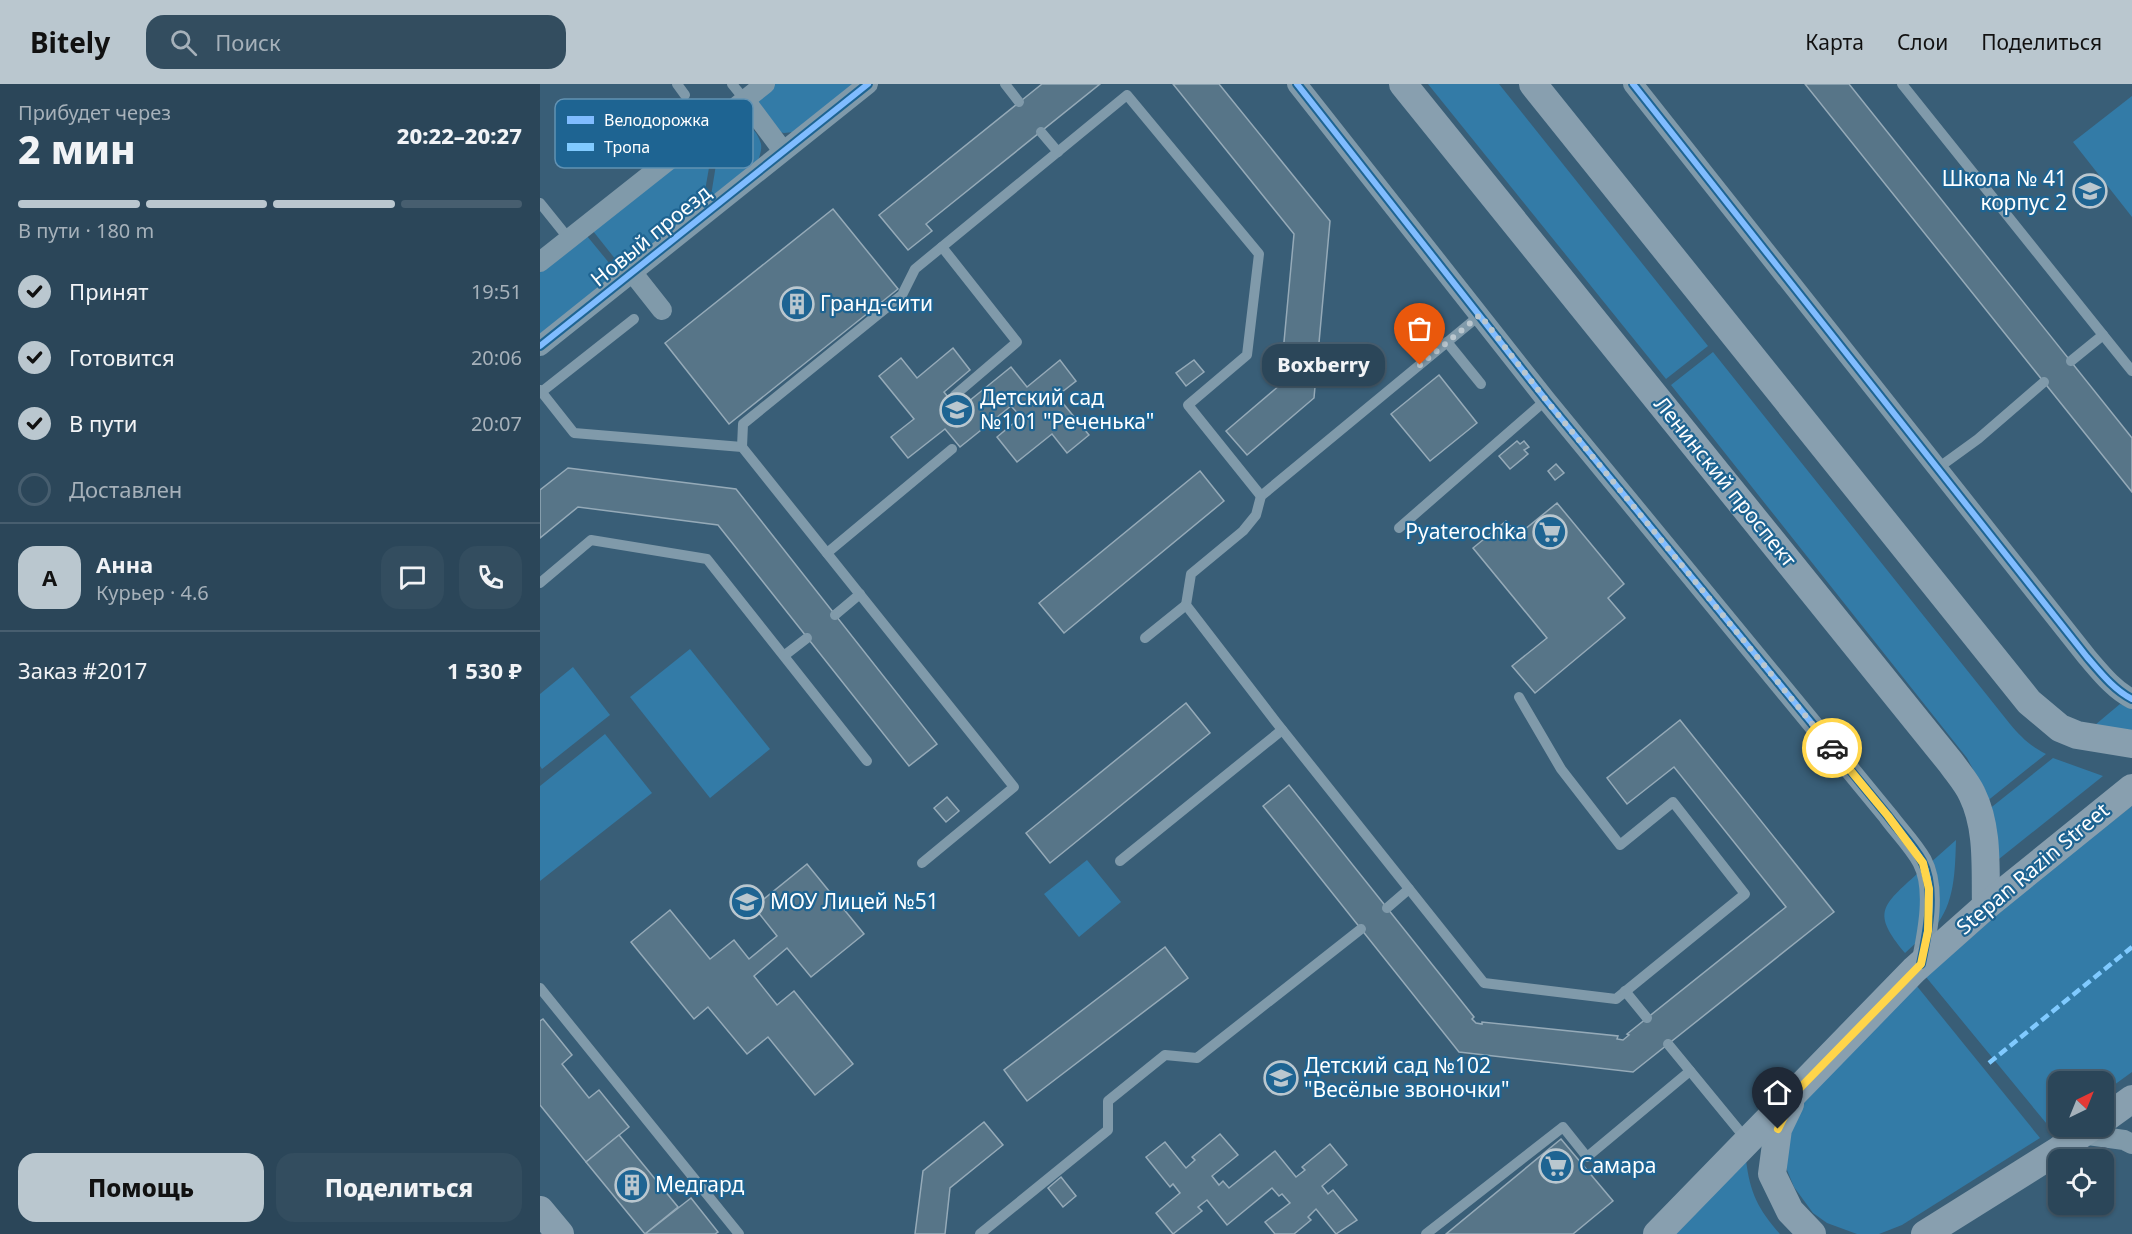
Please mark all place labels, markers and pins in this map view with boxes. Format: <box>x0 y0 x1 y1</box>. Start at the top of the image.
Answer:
place label: Школа № 41 корпус 2 <box>1942 164 2067 216</box>
school or university icon: Школа № 41 корпус 2 <box>2072 173 2108 209</box>
building icon: Гранд-сити <box>779 286 815 322</box>
place label: Гранд-сити <box>820 289 933 317</box>
pin <box>1394 303 1445 365</box>
callout: Boxberry <box>1261 344 1384 386</box>
place label: Детский сад №101 "Реченька" <box>980 383 1154 435</box>
school or university icon: Детский сад №101 "Реченька" <box>939 392 975 428</box>
supermarket icon: Pyaterochka <box>1532 514 1568 550</box>
place label: Pyaterochka <box>1405 517 1527 545</box>
school or university icon: МОУ Лицей №51 <box>729 884 765 920</box>
place label: МОУ Лицей №51 <box>770 887 939 915</box>
place label: Детский сад №102 "Весёлые звоночки" <box>1304 1051 1510 1103</box>
school or university icon: Детский сад №102 "Весёлые звоночки" <box>1263 1060 1299 1096</box>
pin <box>1752 1067 1803 1129</box>
supermarket icon: Самара <box>1538 1148 1574 1184</box>
place label: Самара <box>1579 1151 1656 1179</box>
building icon: Медгард <box>614 1167 650 1203</box>
place label: Медгард <box>655 1170 745 1198</box>

